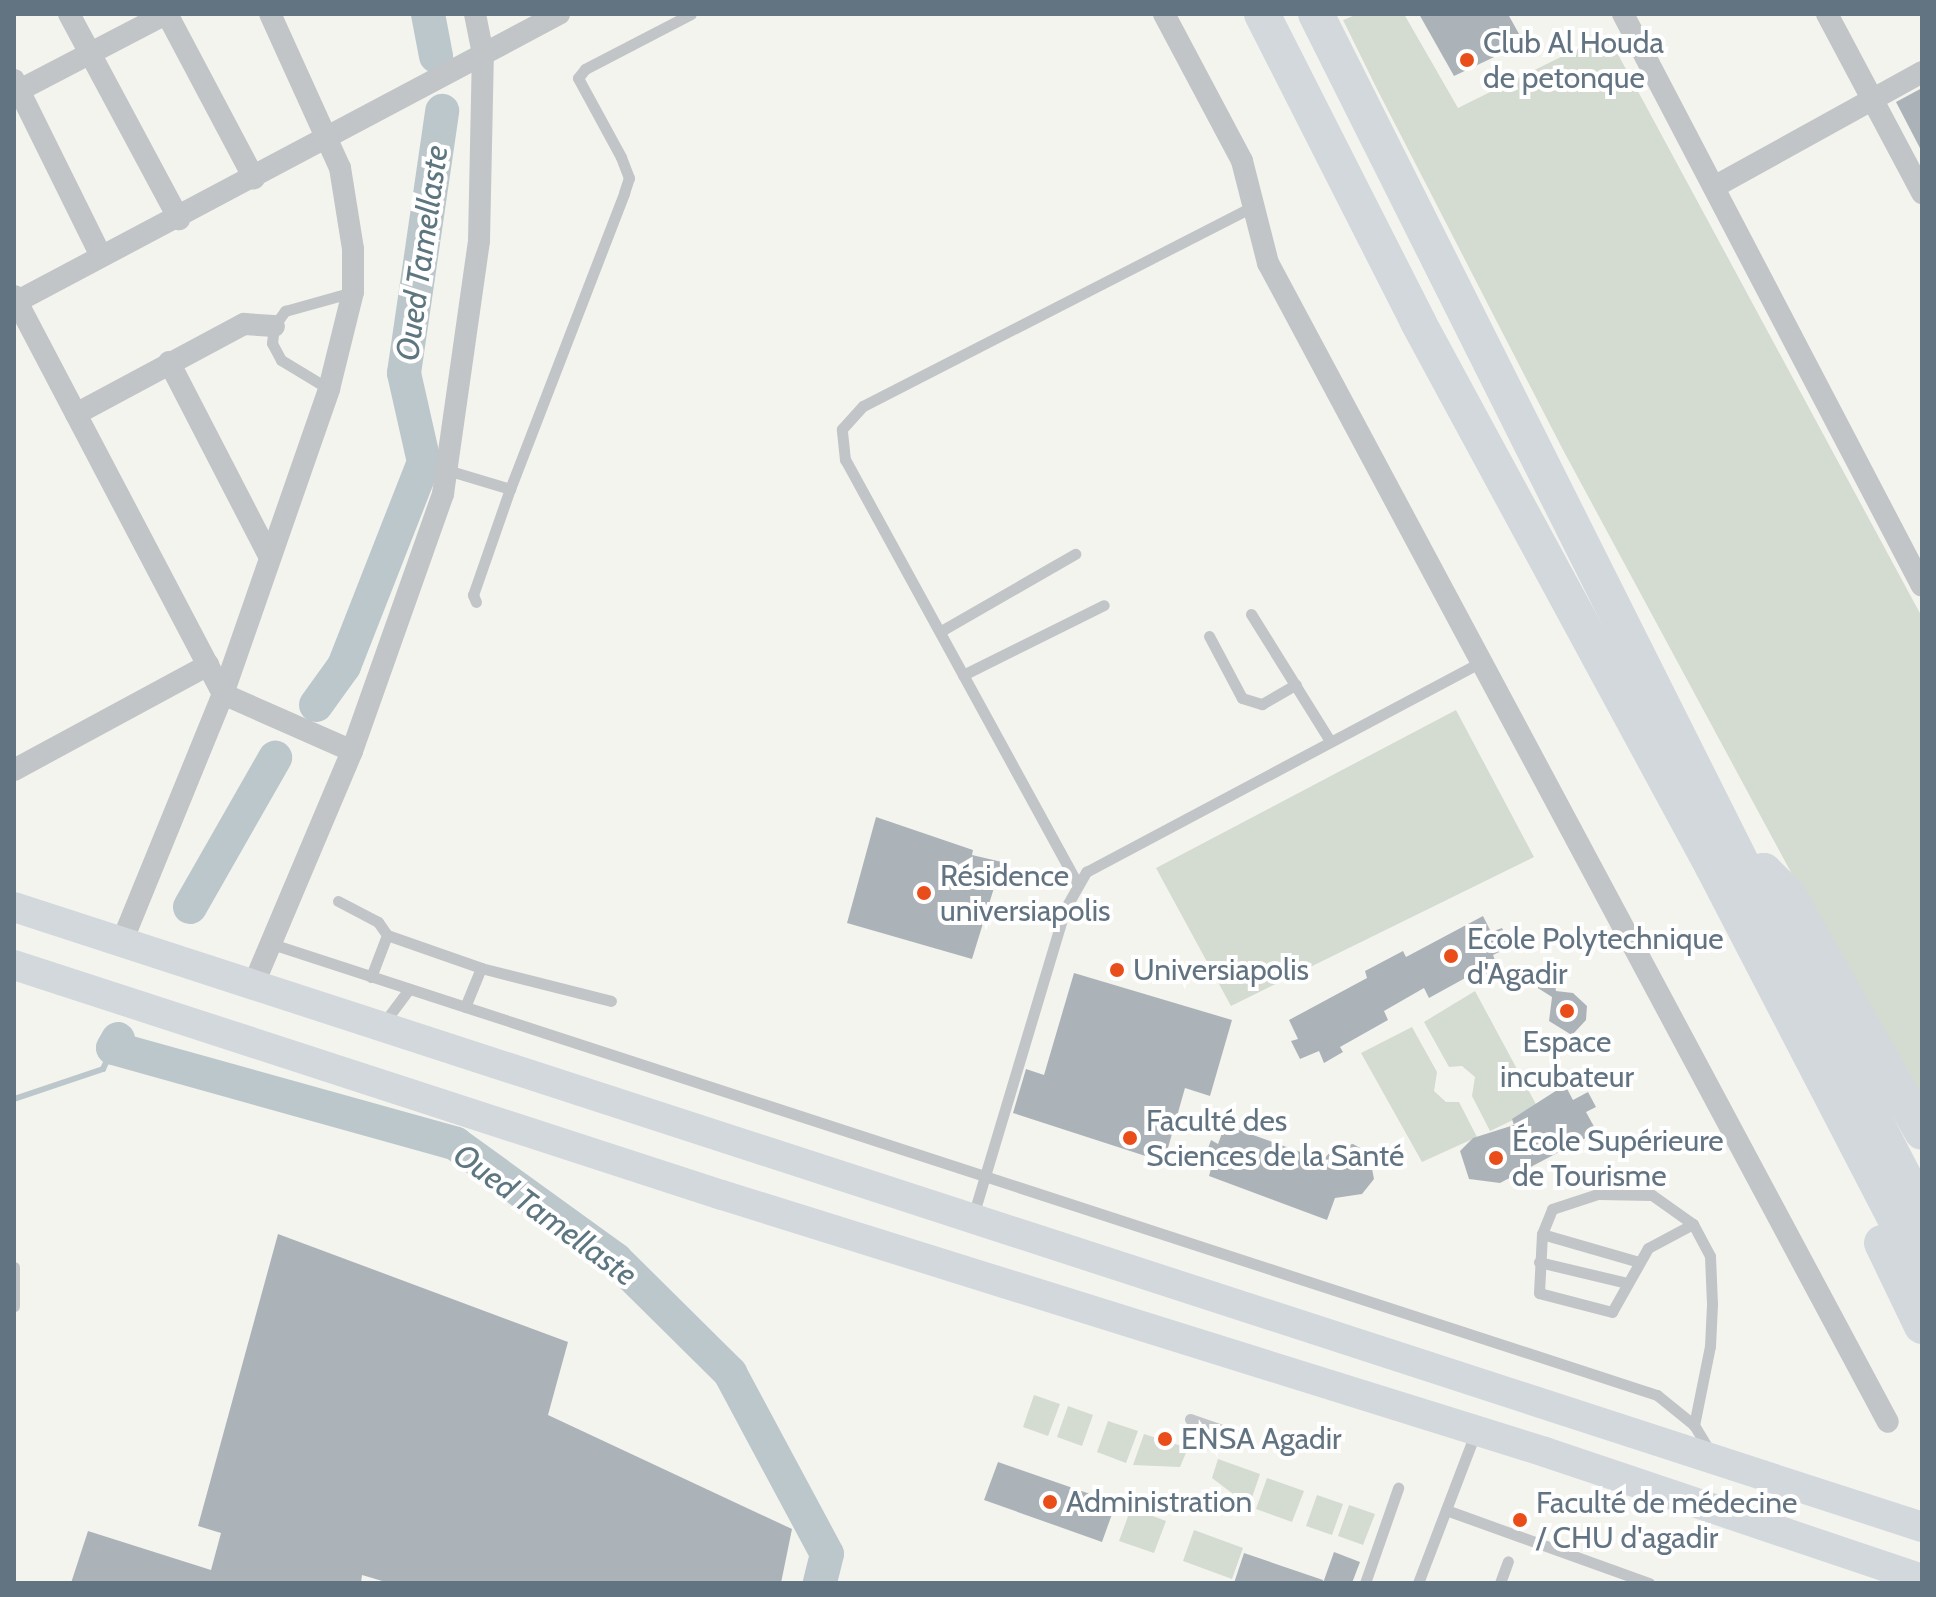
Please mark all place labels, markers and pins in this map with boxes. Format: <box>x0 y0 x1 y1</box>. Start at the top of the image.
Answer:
place label: Club Al Houda de petonque <box>1483 25 1664 96</box>
marker: Club Al Houda de petonque <box>1458 51 1476 69</box>
place label: Résidence universiapolis <box>940 858 1110 928</box>
marker: Résidence universiapolis <box>915 884 933 902</box>
place label: Ecole Polytechnique d'Agadir <box>1467 921 1724 992</box>
marker: Ecole Polytechnique d'Agadir <box>1442 947 1460 965</box>
place label: Universiapolis <box>1133 952 1309 988</box>
marker: Universiapolis <box>1108 961 1126 979</box>
marker: Espace incubateur <box>1558 1002 1576 1020</box>
place label: Espace incubateur <box>1500 1024 1634 1094</box>
place label: Faculté des Sciences de la Santé <box>1146 1103 1404 1174</box>
place label: École Supérieure de Tourisme <box>1512 1123 1724 1194</box>
marker: Faculté des Sciences de la Santé <box>1121 1129 1139 1147</box>
marker: École Supérieure de Tourisme <box>1487 1149 1505 1167</box>
place label: ENSA Agadir <box>1181 1421 1342 1457</box>
marker: ENSA Agadir <box>1156 1430 1174 1448</box>
place label: Administration <box>1066 1484 1252 1520</box>
place label: Faculté de médecine / CHU d'agadir <box>1536 1485 1797 1556</box>
marker: Administration <box>1041 1493 1059 1511</box>
marker: Faculté de médecine / CHU d'agadir <box>1511 1511 1529 1529</box>

